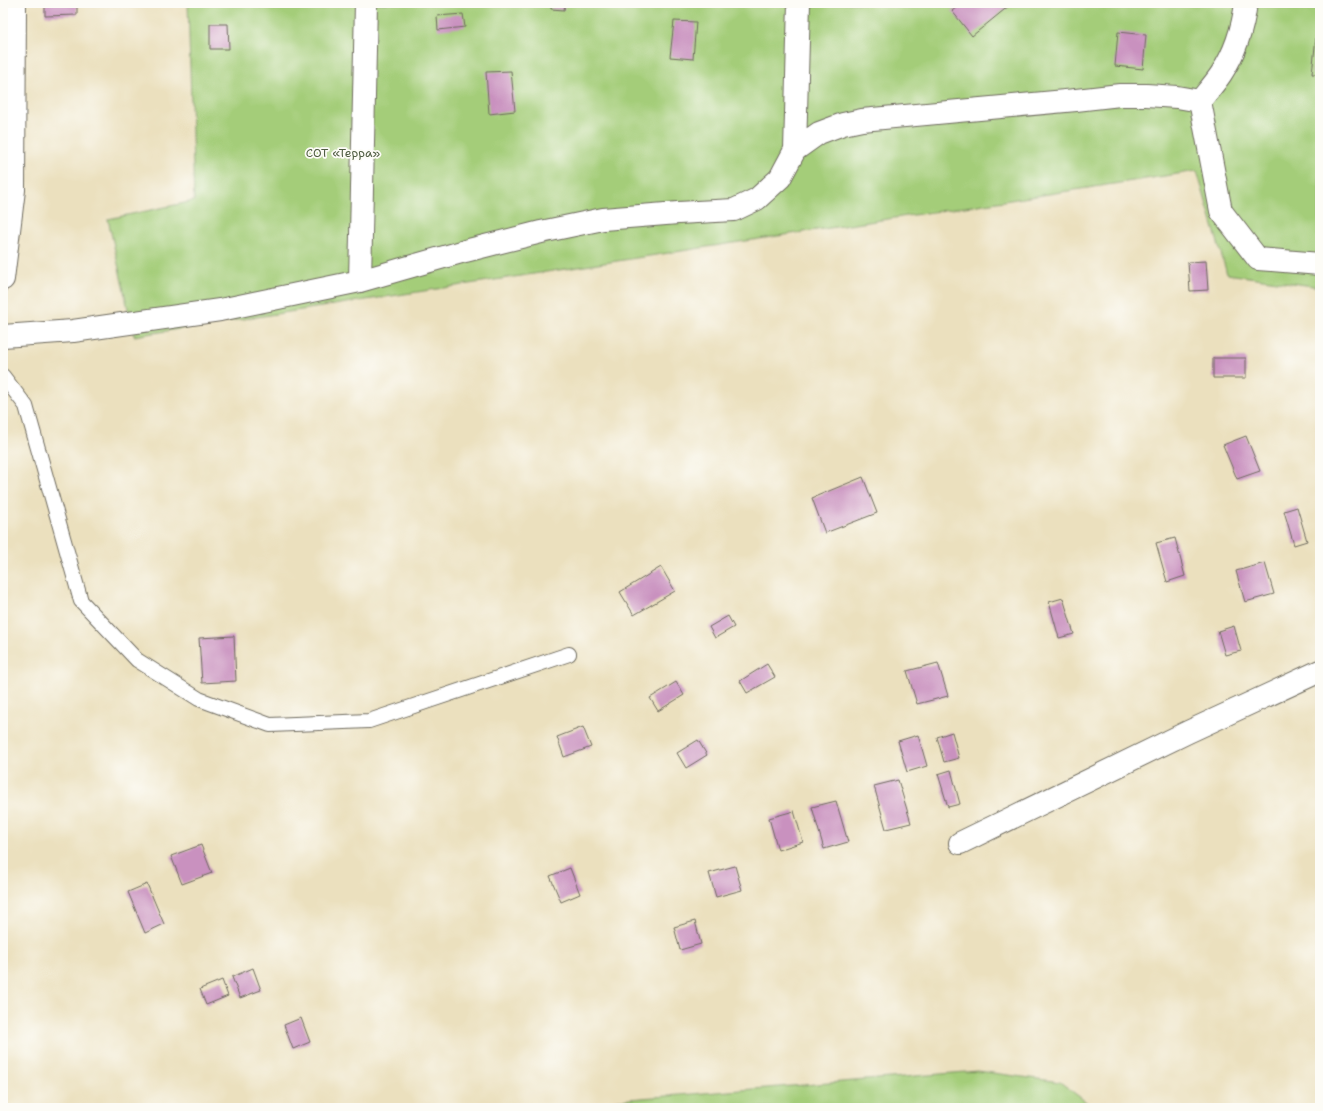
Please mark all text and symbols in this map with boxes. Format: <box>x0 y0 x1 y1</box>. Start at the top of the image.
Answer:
park label: СОТ «Терра» <box>306 145 381 161</box>

